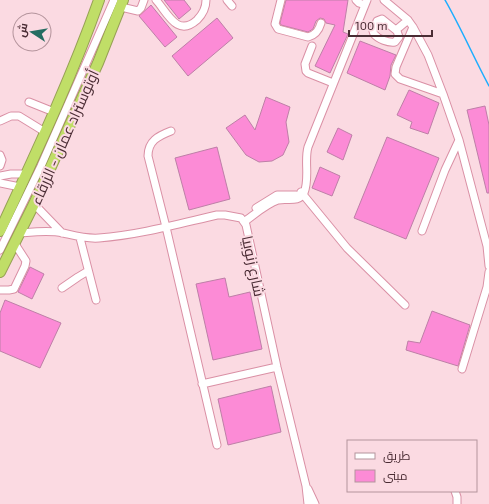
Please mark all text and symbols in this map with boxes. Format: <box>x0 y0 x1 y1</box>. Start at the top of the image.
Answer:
north arrow <box>12 12 52 52</box>
scale bar <box>349 12 432 38</box>
text: 100 m <box>355 18 387 32</box>
text: ش <box>14 22 31 38</box>
street label: أوتوستراد عمان - الزرقاء <box>26 67 104 208</box>
street label: شارع زنوبيا <box>236 234 269 299</box>
legend <box>347 440 477 492</box>
text: طريق <box>383 448 411 463</box>
text: مبنى <box>383 468 408 483</box>

